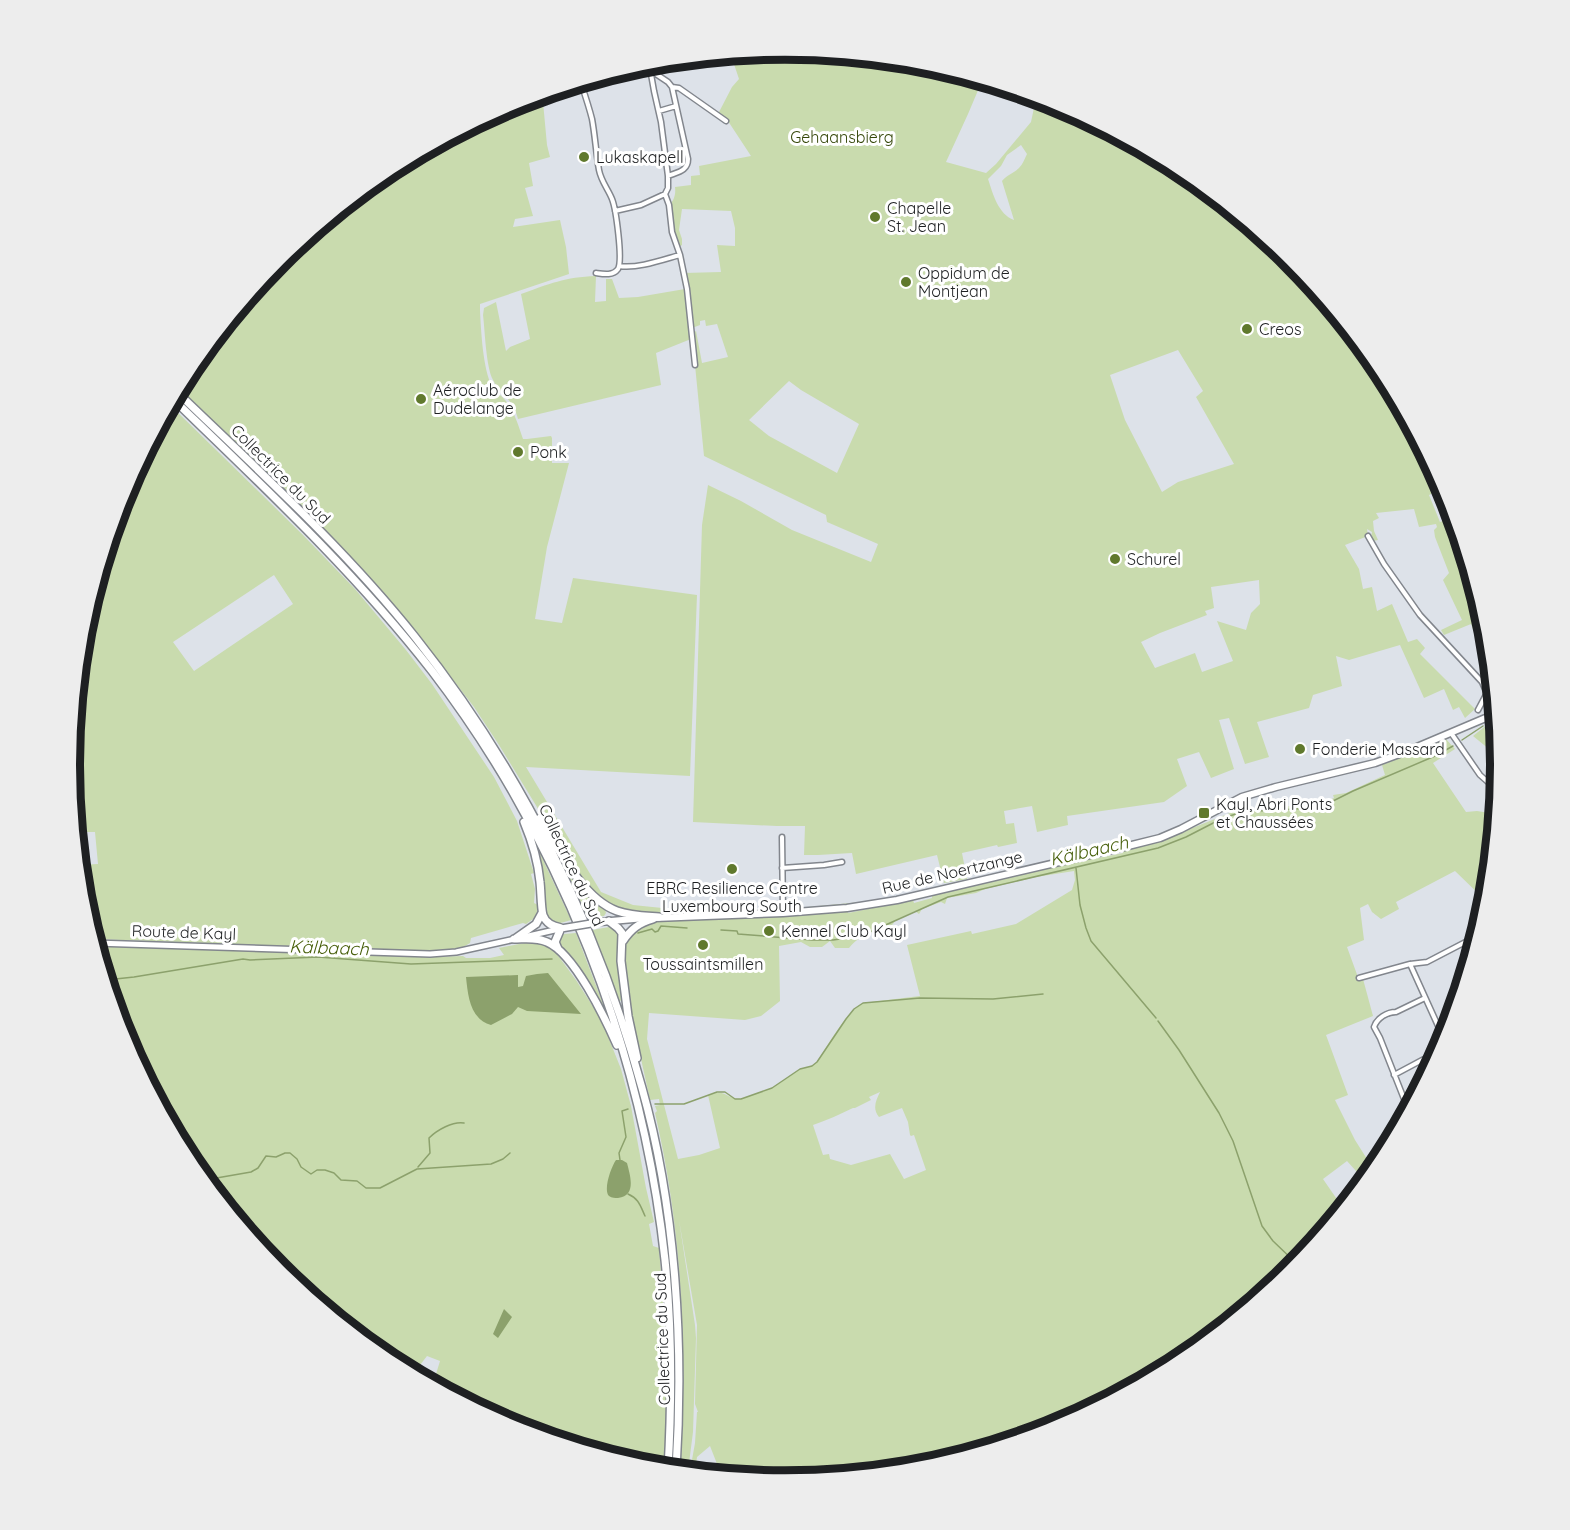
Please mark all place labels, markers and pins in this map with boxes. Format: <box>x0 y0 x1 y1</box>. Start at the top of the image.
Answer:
place label: Lukaskapell <box>596 147 684 167</box>
marker: Lukaskapell <box>577 150 591 164</box>
place label: Chapelle St. Jean <box>887 198 951 236</box>
marker: Chapelle St. Jean <box>868 210 882 224</box>
place label: Oppidum de Montjean <box>918 263 1010 301</box>
marker: Oppidum de Montjean <box>899 275 913 289</box>
place label: Creos <box>1259 319 1301 339</box>
marker: Creos <box>1240 322 1254 336</box>
place label: Aéroclub de Dudelange <box>433 380 522 418</box>
marker: Aéroclub de Dudelange <box>414 392 428 406</box>
place label: Ponk <box>530 442 567 462</box>
marker: Ponk <box>511 445 525 459</box>
place label: Schurel <box>1127 549 1181 569</box>
marker: Schurel <box>1108 552 1122 566</box>
place label: Fonderie Massard <box>1312 739 1445 759</box>
marker: Fonderie Massard <box>1293 742 1307 756</box>
place label: Kayl, Abri Ponts et Chaussées <box>1216 794 1332 832</box>
marker: Kayl, Abri Ponts et Chaussées <box>1197 806 1211 820</box>
marker: EBRC Resilience Centre Luxembourg South <box>725 862 739 876</box>
place label: EBRC Resilience Centre Luxembourg South <box>646 878 818 916</box>
place label: Kennel Club Kayl <box>781 921 907 941</box>
marker: Kennel Club Kayl <box>762 924 776 938</box>
marker: Toussaintsmillen <box>696 938 710 952</box>
place label: Toussaintsmillen <box>643 954 763 974</box>

